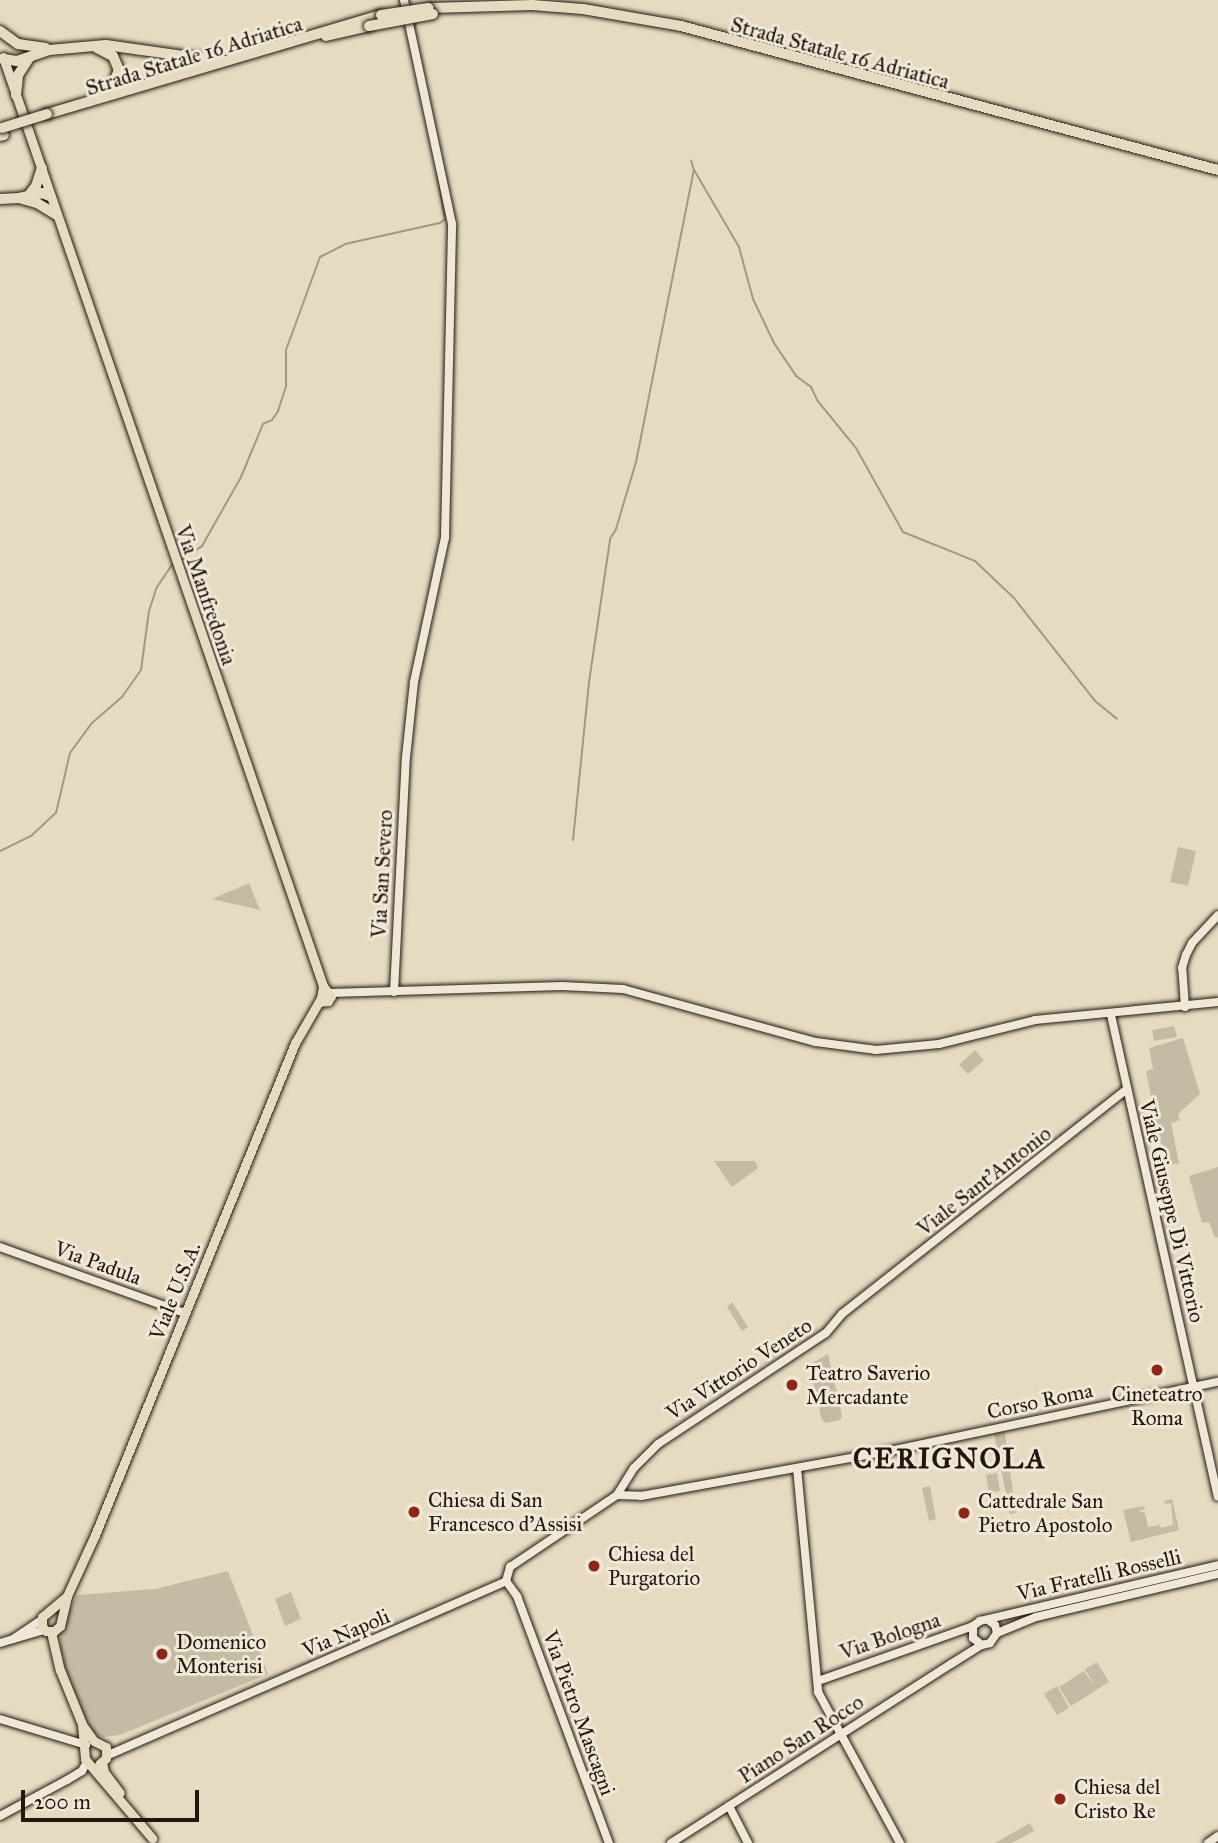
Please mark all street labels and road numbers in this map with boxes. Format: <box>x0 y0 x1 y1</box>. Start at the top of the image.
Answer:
street label: Strada Statale 16 Adriatica <box>83 11 305 101</box>
street label: Strada Statale 16 Adriatica <box>728 12 952 94</box>
street label: Via Manfredonia <box>170 522 242 668</box>
street label: Via San Severo <box>366 809 398 939</box>
street label: Viale Giuseppe Di Vittorio <box>1134 1097 1210 1325</box>
street label: Viale Sant'Antonio <box>912 1121 1056 1241</box>
street label: Via Padula <box>51 1236 145 1290</box>
street label: Viale U.S.A. <box>144 1238 206 1344</box>
street label: Via Vittorio Veneto <box>661 1313 817 1425</box>
street label: Corso Roma <box>985 1377 1095 1425</box>
street label: Via Fratelli Rosselli <box>1014 1544 1184 1606</box>
street label: Via Napoli <box>298 1603 394 1663</box>
street label: Via Bologna <box>836 1607 944 1665</box>
street label: Via Pietro Mascagni <box>537 1627 621 1799</box>
street label: Piano San Rocco <box>734 1689 868 1789</box>

